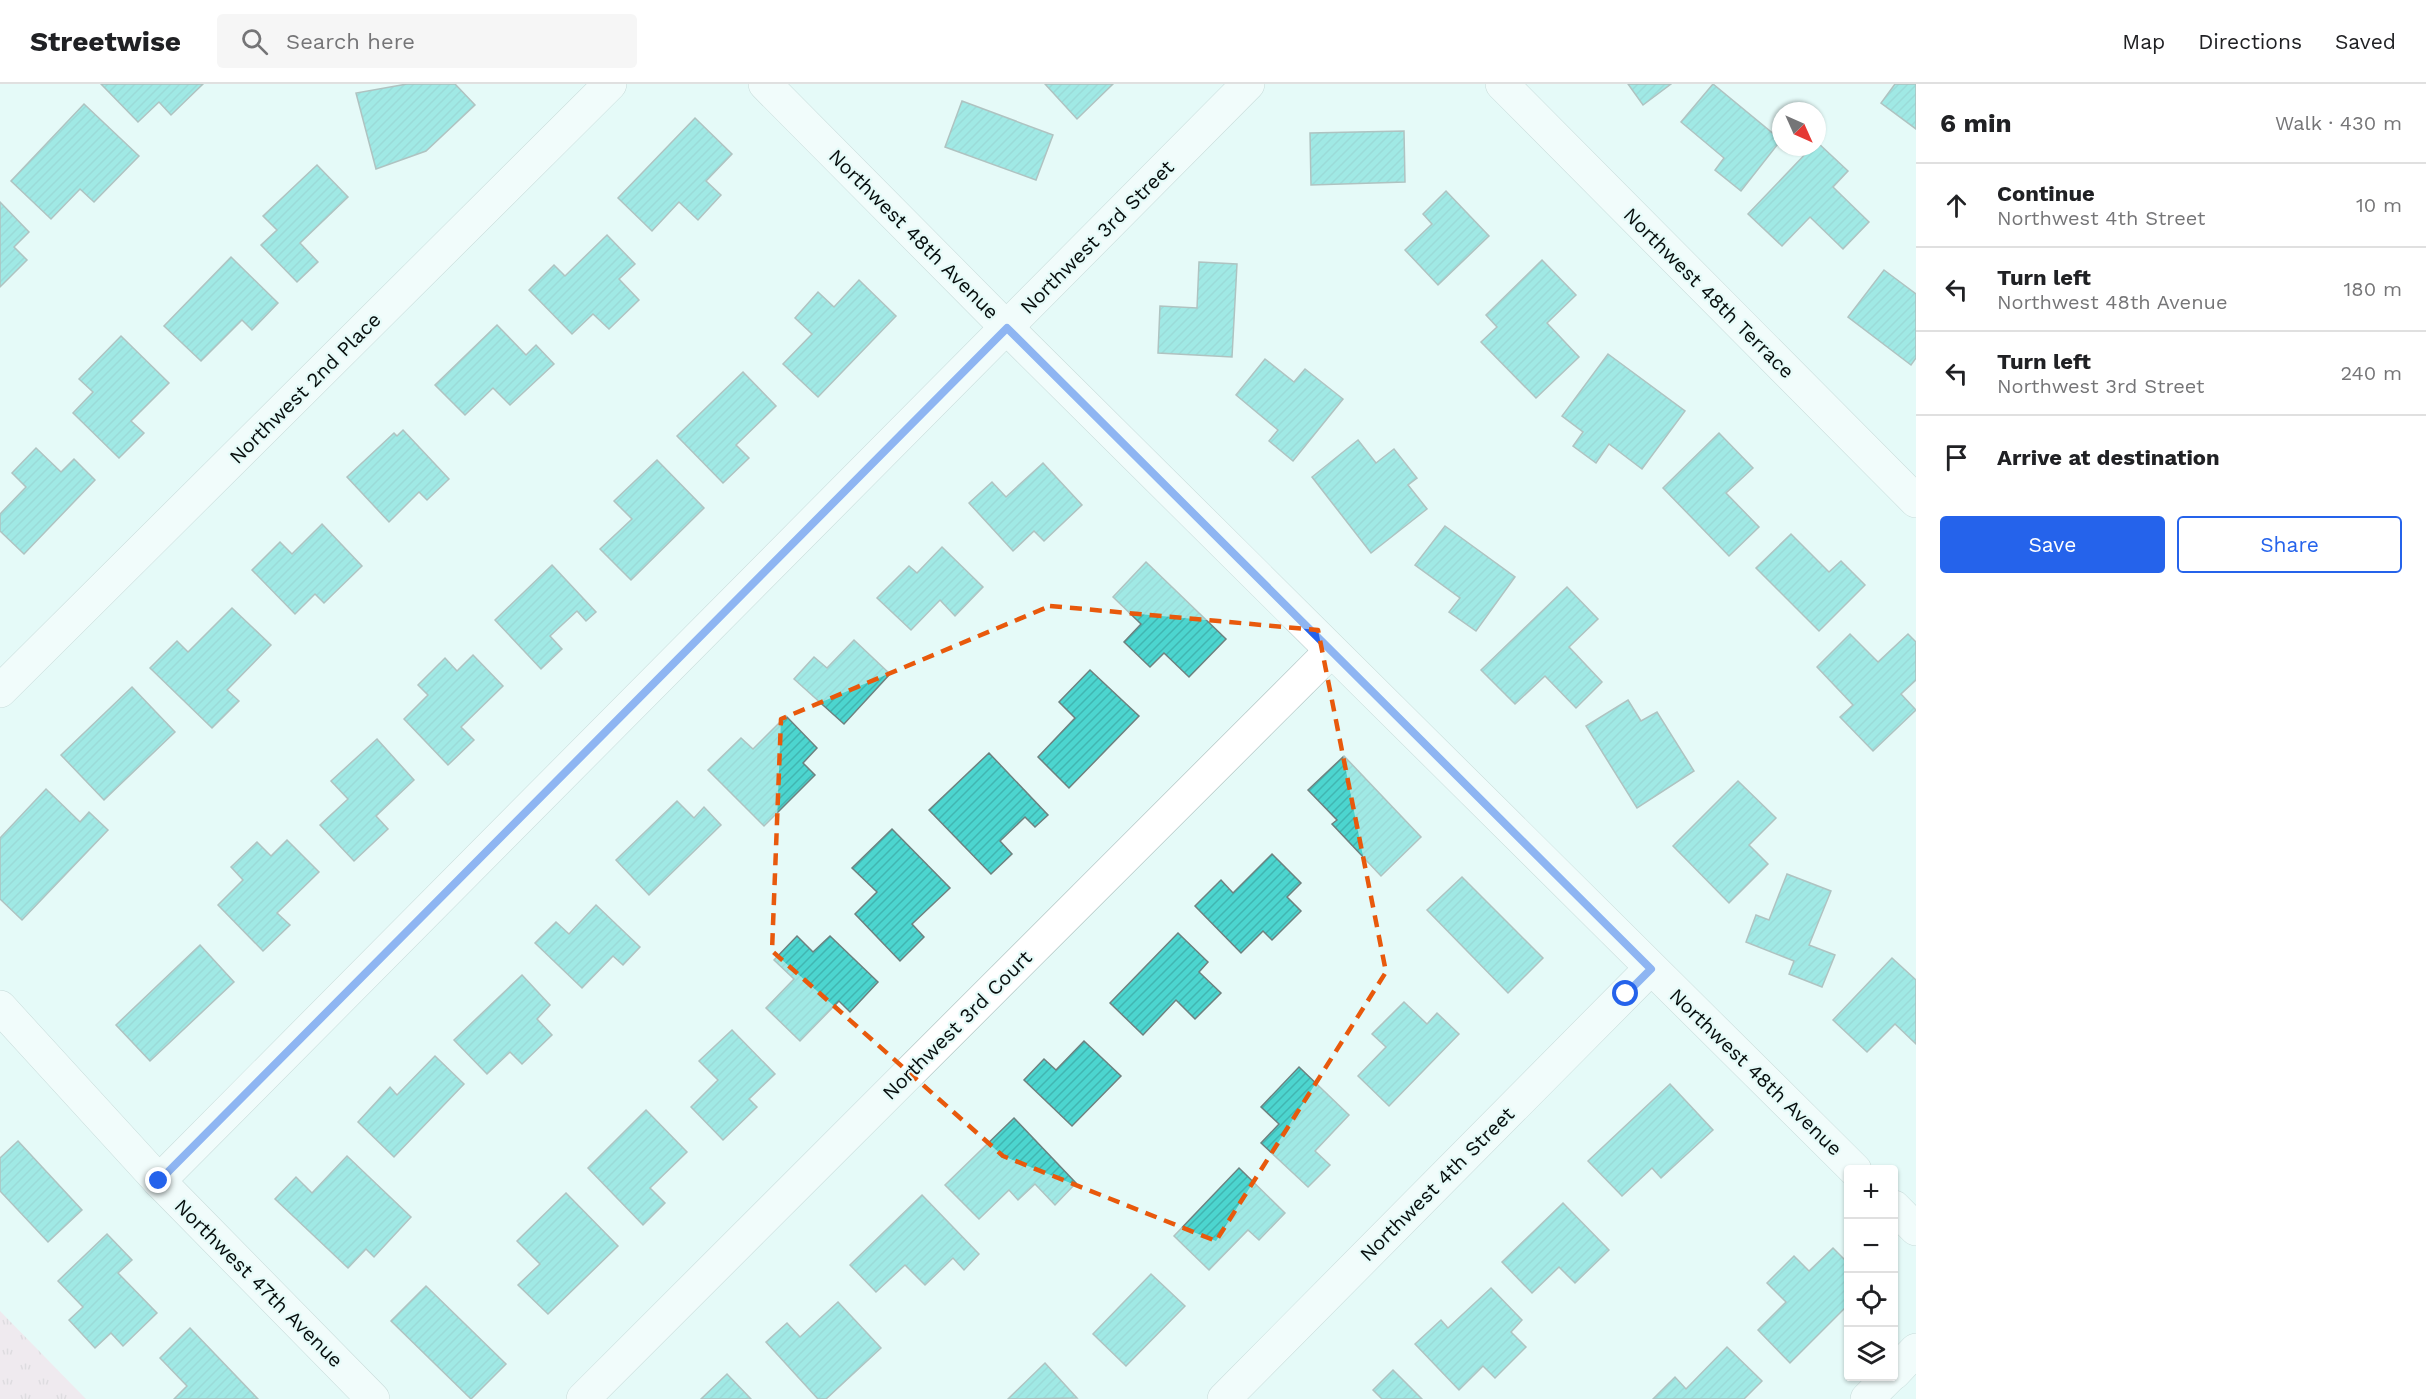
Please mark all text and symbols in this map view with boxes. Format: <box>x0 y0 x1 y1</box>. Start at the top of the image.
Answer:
search box <box>217 14 637 68</box>
text: Streetwise <box>30 25 181 58</box>
icon: search <box>238 25 271 58</box>
text: Search here <box>286 29 415 54</box>
text: Map <box>2122 29 2165 54</box>
text: Directions <box>2198 29 2302 54</box>
text: Saved <box>2335 29 2396 54</box>
north arrow <box>1772 102 1826 156</box>
text: 6 min <box>1940 108 2012 138</box>
text: Walk · 430 m <box>2275 111 2402 135</box>
street label: Northwest 48th Avenue <box>824 144 1004 324</box>
street label: Northwest 3rd Street <box>1015 155 1179 319</box>
text: Continue <box>1997 181 2095 206</box>
icon: ahead <box>1940 189 1973 222</box>
text: 10 m <box>2356 193 2402 217</box>
street label: Northwest 48th Terrace <box>1619 203 1799 383</box>
text: Northwest 4th Street <box>1997 206 2205 230</box>
text: Turn left <box>1997 265 2091 290</box>
icon: left <box>1940 273 1973 306</box>
text: 180 m <box>2344 277 2402 301</box>
text: Northwest 48th Avenue <box>1997 290 2227 314</box>
street label: Northwest 2nd Place <box>224 307 386 469</box>
text: Turn left <box>1997 349 2091 374</box>
icon: left <box>1940 357 1973 390</box>
text: 240 m <box>2340 361 2402 385</box>
text: Northwest 3rd Street <box>1997 374 2204 398</box>
icon: arrive <box>1940 441 1973 474</box>
text: Arrive at destination <box>1997 445 2220 470</box>
button: Save <box>1940 516 2165 573</box>
button: Share <box>2177 516 2402 573</box>
street label: Northwest 3rd Court <box>877 945 1037 1105</box>
route start <box>1612 980 1638 1006</box>
street label: Northwest 48th Avenue <box>1665 983 1847 1161</box>
street label: Northwest 4th Street <box>1355 1101 1520 1266</box>
map controls <box>1844 1165 1898 1381</box>
button: + <box>1844 1165 1898 1219</box>
route end <box>145 1167 171 1193</box>
street label: Northwest 47th Avenue <box>170 1194 348 1372</box>
button: − <box>1844 1219 1898 1273</box>
button: locate <box>1844 1273 1898 1327</box>
button: layers <box>1844 1327 1898 1381</box>

